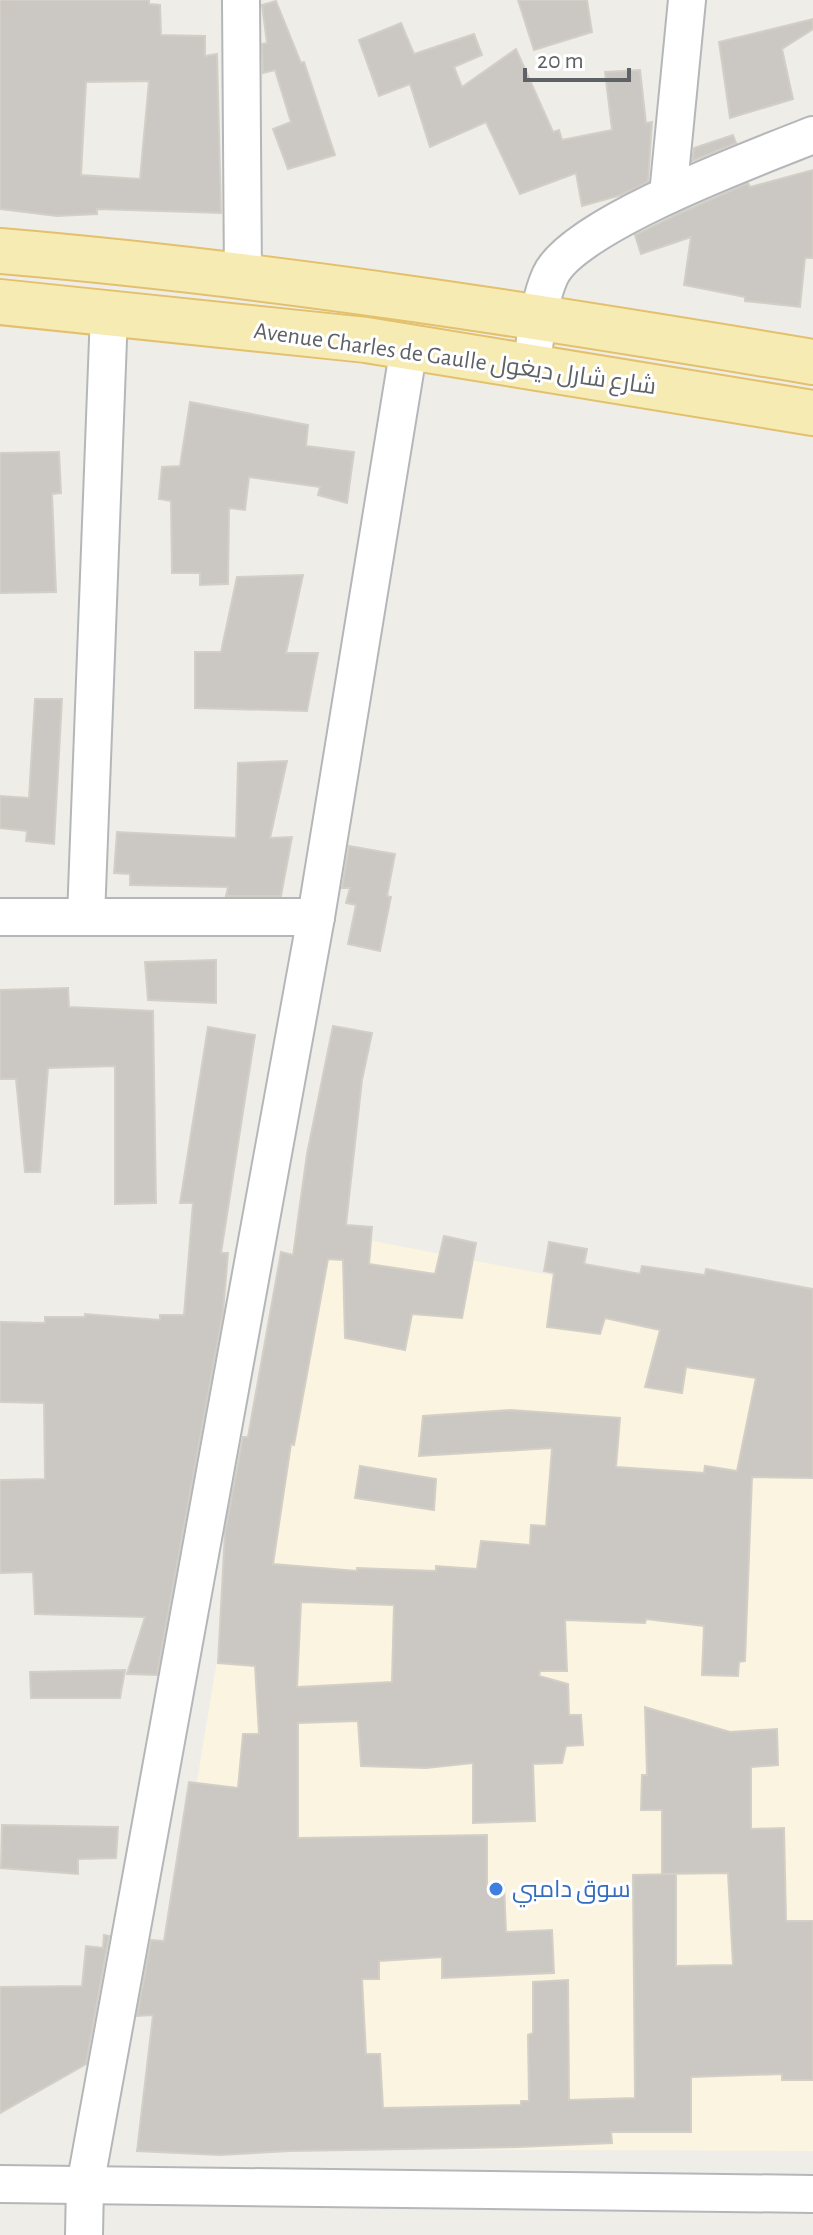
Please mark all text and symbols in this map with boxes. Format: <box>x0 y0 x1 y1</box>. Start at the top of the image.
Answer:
scale bar <box>525 32 629 82</box>
text: 20 m <box>537 49 584 73</box>
street label: Avenue Charles de Gaulle شارع شارل ديغول <box>252 318 658 402</box>
place label: سوق دامبي <box>512 1878 631 1908</box>
marker: سوق دامبي <box>487 1880 505 1898</box>

